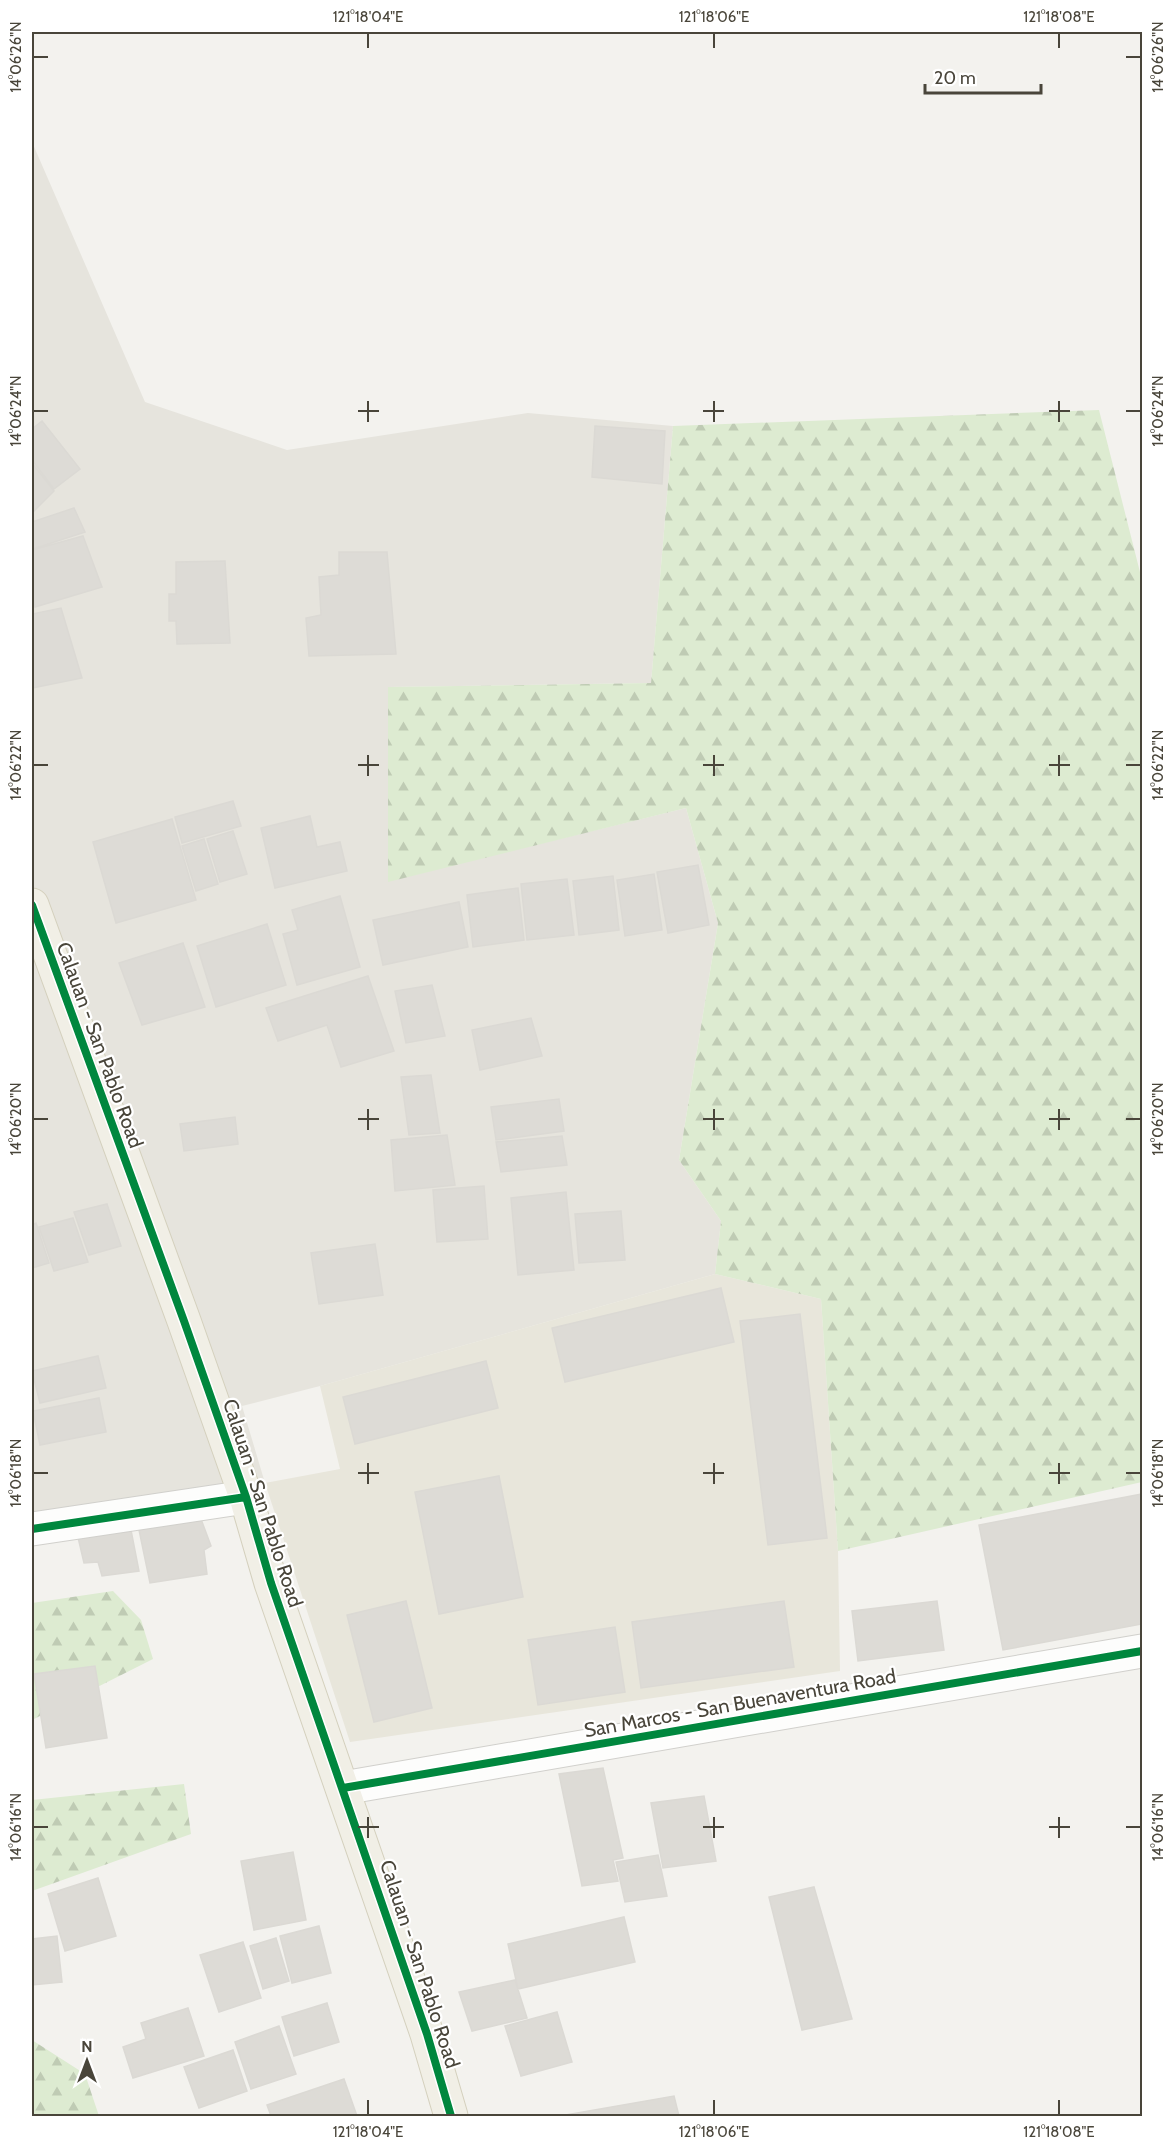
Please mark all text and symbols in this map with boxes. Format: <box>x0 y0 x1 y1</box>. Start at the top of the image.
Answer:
text: 121°18'04"E <box>333 8 403 26</box>
text: 121°18'06"E <box>679 8 749 26</box>
text: 121°18'08"E <box>1023 8 1095 26</box>
text: 14°06'26"N <box>7 21 25 93</box>
text: 14°06'26"N <box>1149 21 1167 93</box>
scale bar <box>925 57 1040 95</box>
text: 20 m <box>934 67 976 89</box>
text: 14°06'24"N <box>7 375 25 447</box>
text: 14°06'24"N <box>1149 375 1167 447</box>
text: 14°06'22"N <box>7 730 25 800</box>
text: 14°06'22"N <box>1149 730 1167 800</box>
street label: Calauan - San Pablo Road <box>52 939 148 1151</box>
text: 14°06'20"N <box>7 1082 25 1156</box>
text: 14°06'20"N <box>1149 1082 1167 1156</box>
street label: Calauan - San Pablo Road <box>218 1396 308 1610</box>
text: 14°06'18"N <box>7 1439 25 1507</box>
text: 14°06'18"N <box>1149 1439 1167 1507</box>
street label: San Marcos - San Buenaventura Road <box>582 1664 898 1742</box>
text: 14°06'16"N <box>7 1793 25 1861</box>
text: 14°06'16"N <box>1149 1793 1167 1861</box>
street label: Calauan - San Pablo Road <box>375 1857 465 2071</box>
north arrow <box>57 2031 117 2091</box>
text: N <box>81 2037 93 2056</box>
text: 121°18'04"E <box>333 2123 403 2141</box>
text: 121°18'06"E <box>679 2123 749 2141</box>
text: 121°18'08"E <box>1023 2123 1095 2141</box>

